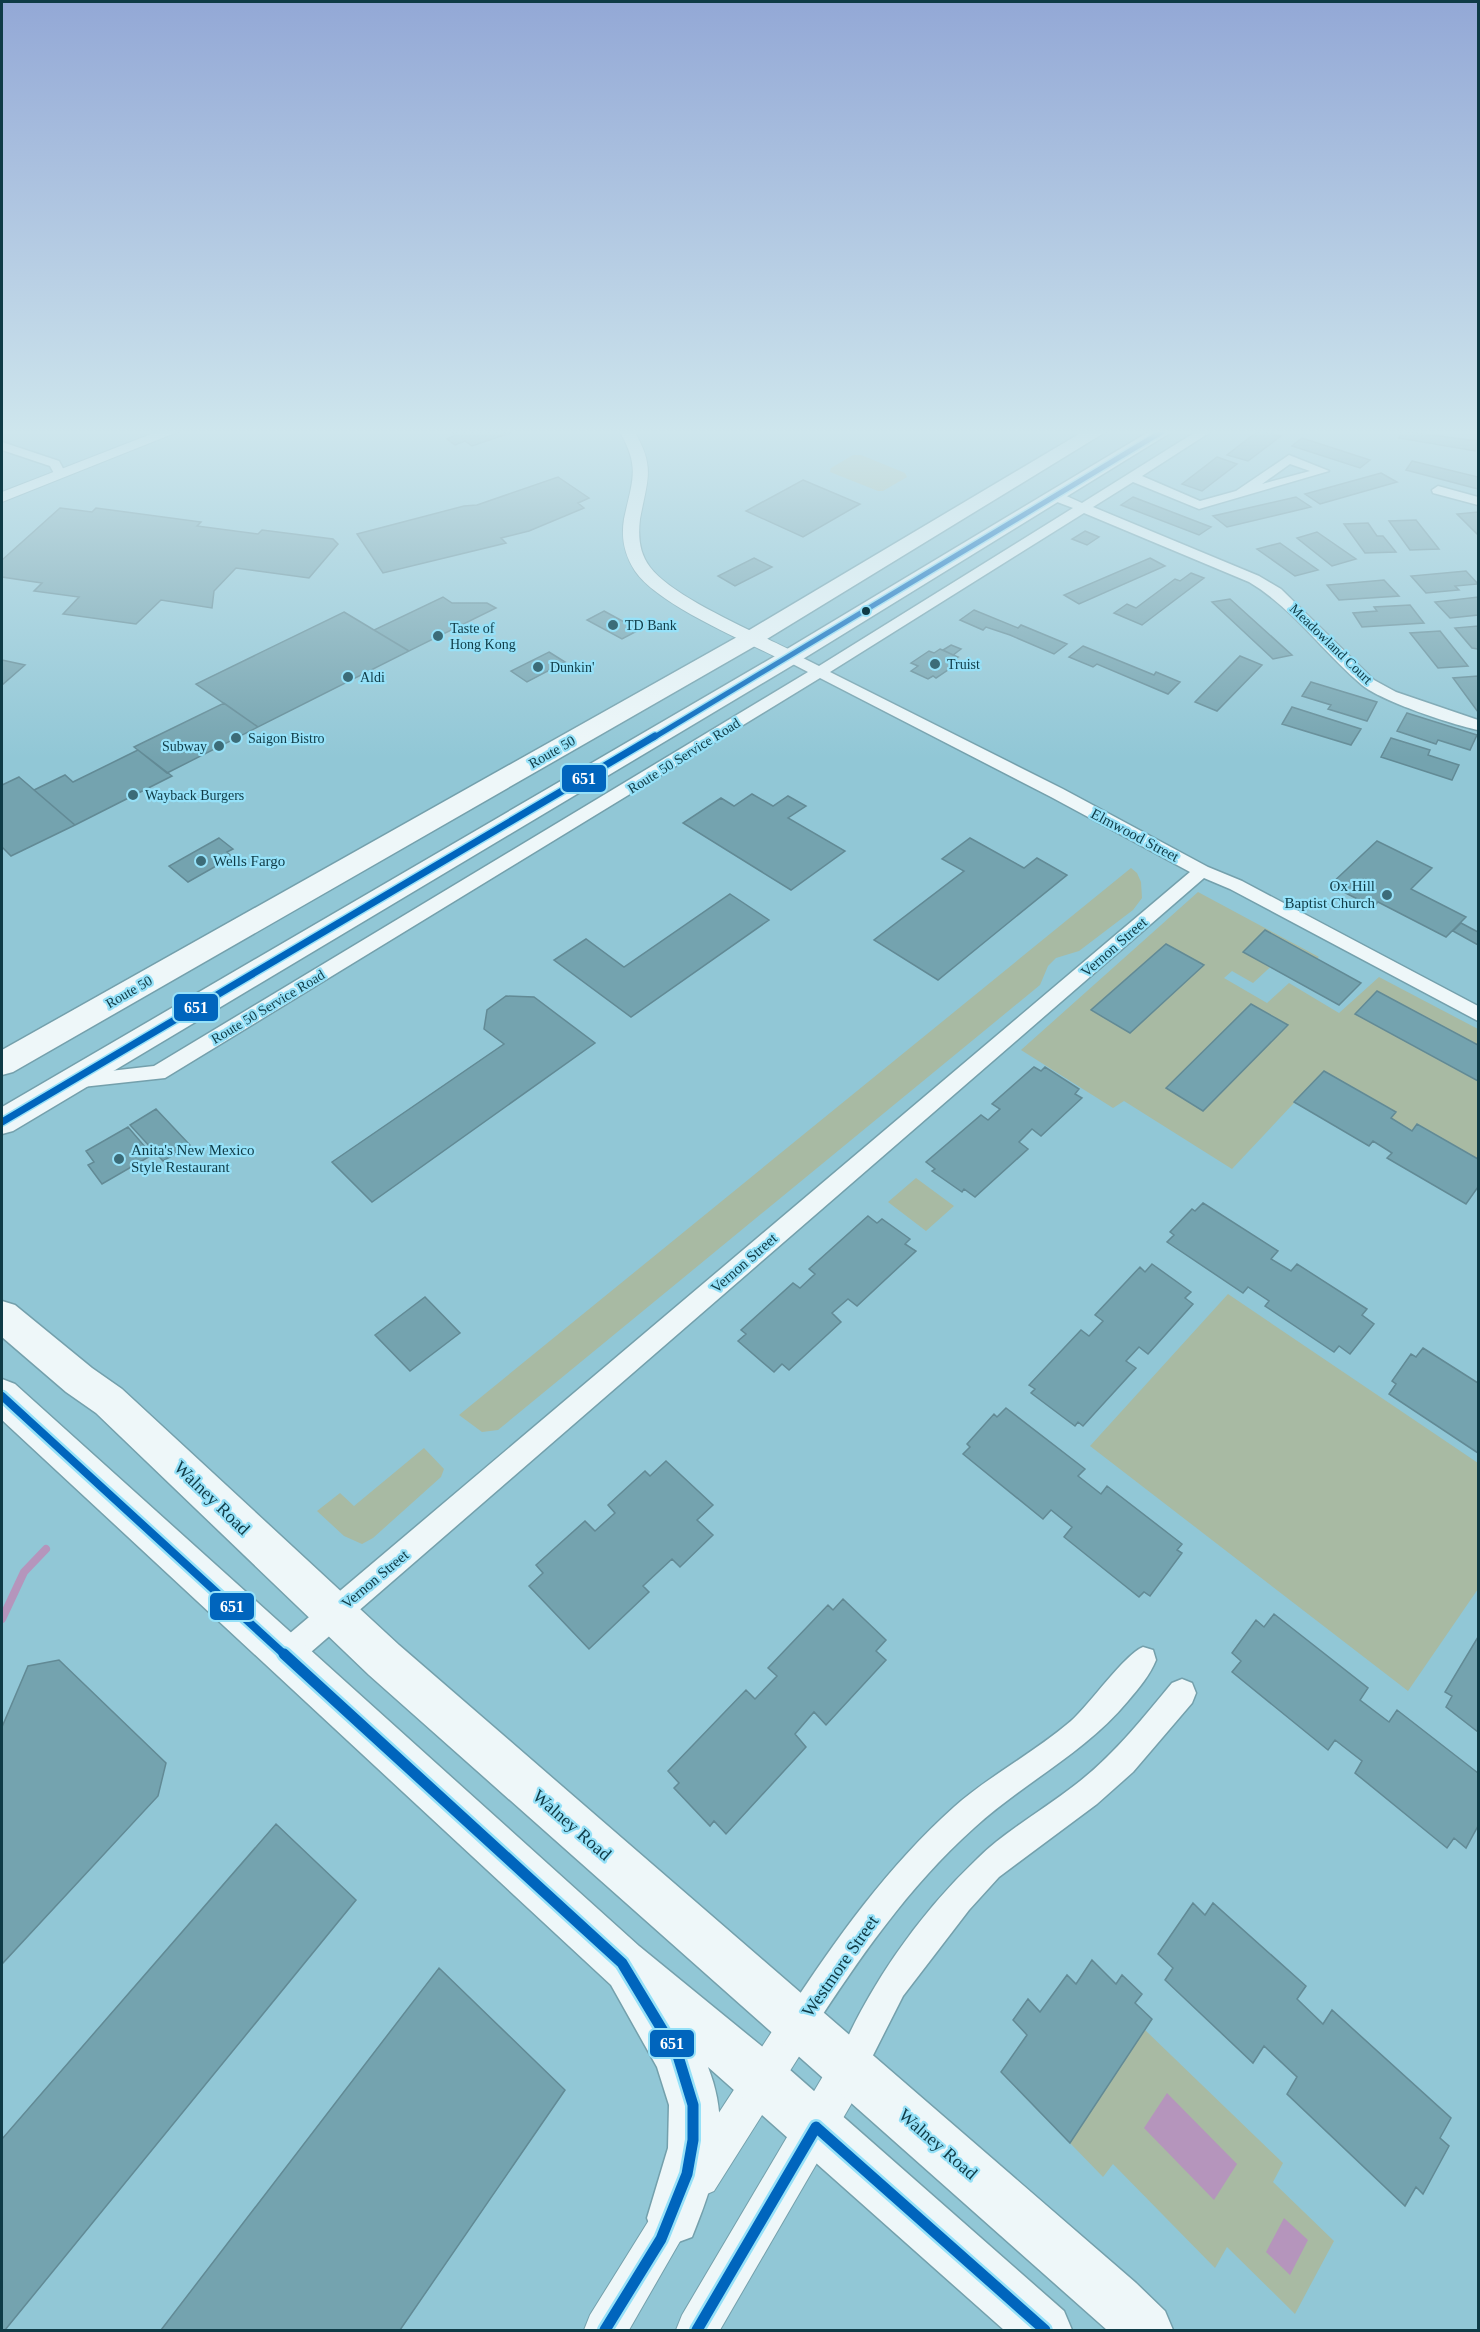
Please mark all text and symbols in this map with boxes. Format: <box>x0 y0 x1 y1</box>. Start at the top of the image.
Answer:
street label: Meadowland Court <box>1287 601 1375 687</box>
unlabelled marker <box>860 605 872 617</box>
marker: TD Bank <box>606 618 620 632</box>
place label: TD Bank <box>625 618 677 633</box>
place label: Taste of Hong Kong <box>450 621 516 652</box>
marker: Taste of Hong Kong <box>431 629 445 643</box>
marker: Truist <box>928 657 942 671</box>
place label: Truist <box>947 657 980 672</box>
marker: Dunkin' <box>531 660 545 674</box>
place label: Dunkin' <box>550 660 595 675</box>
marker: Aldi <box>341 670 355 684</box>
place label: Aldi <box>360 670 385 685</box>
street label: Route 50 Service Road <box>625 715 743 797</box>
marker: Saigon Bistro <box>229 731 243 745</box>
place label: Saigon Bistro <box>248 731 325 746</box>
street label: Route 50 <box>526 733 578 771</box>
place label: Subway <box>162 739 207 754</box>
marker: Subway <box>212 739 226 753</box>
line badge: 651 <box>561 764 607 793</box>
text: 651 <box>572 770 596 787</box>
marker: Wayback Burgers <box>126 788 140 802</box>
place label: Wayback Burgers <box>145 788 244 803</box>
street label: Elmwood Street <box>1088 805 1182 865</box>
place label: Wells Fargo <box>213 853 285 869</box>
marker: Wells Fargo <box>194 854 208 868</box>
place label: Ox Hill Baptist Church <box>1285 878 1375 911</box>
marker: Ox Hill Baptist Church <box>1380 888 1394 902</box>
street label: Vernon Street <box>1078 913 1151 980</box>
street label: Route 50 Service Road <box>209 967 327 1047</box>
street label: Route 50 <box>103 973 155 1011</box>
line badge: 651 <box>173 993 219 1022</box>
text: 651 <box>184 999 208 1016</box>
place label: Anita's New Mexico Style Restaurant <box>131 1142 255 1175</box>
marker: Anita's New Mexico Style Restaurant <box>112 1152 126 1166</box>
street label: Vernon Street <box>708 1229 781 1296</box>
street label: Walney Road <box>170 1457 254 1539</box>
street label: Vernon Street <box>338 1546 412 1612</box>
line badge: 651 <box>209 1592 255 1621</box>
text: 651 <box>220 1598 244 1615</box>
street label: Walney Road <box>529 1786 615 1864</box>
street label: Westmore Street <box>798 1912 882 2020</box>
line badge: 651 <box>649 2029 695 2058</box>
text: 651 <box>660 2035 684 2052</box>
street label: Walney Road <box>895 2105 981 2183</box>

